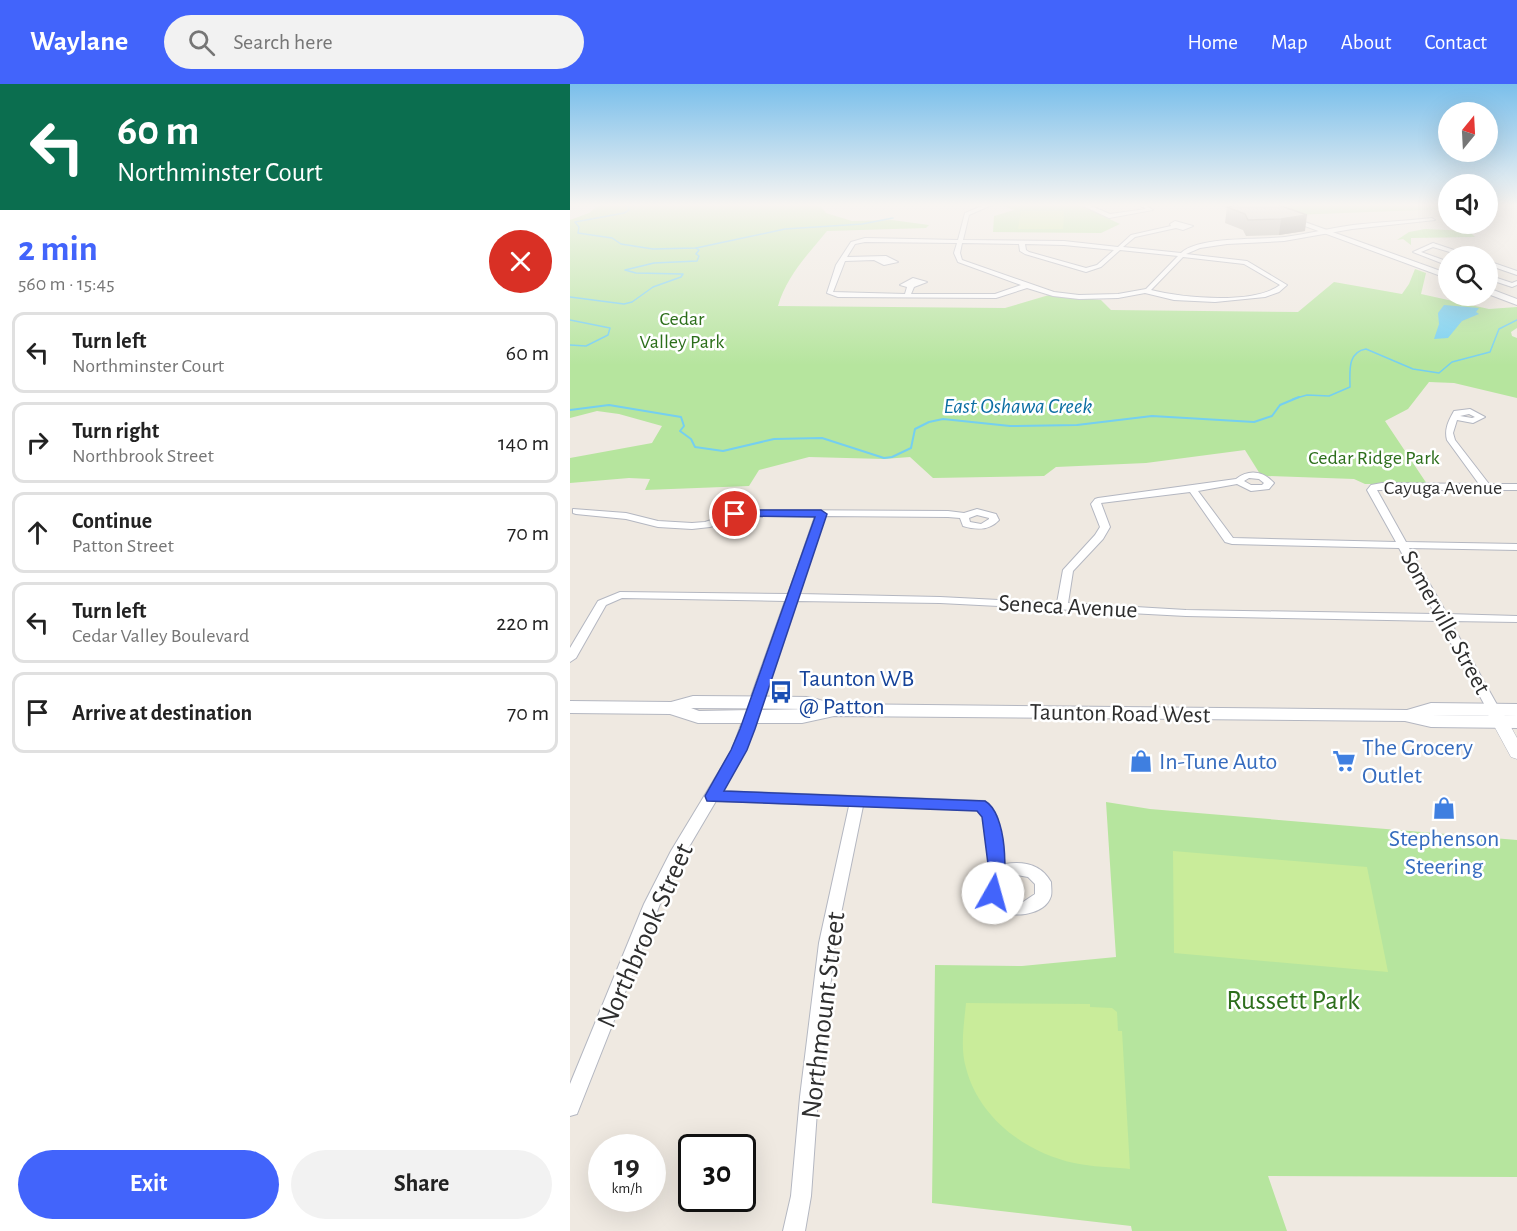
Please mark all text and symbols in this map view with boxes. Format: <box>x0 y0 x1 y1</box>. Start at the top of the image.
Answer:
search box <box>164 15 584 69</box>
icon: search <box>185 26 218 59</box>
text: Waylane <box>30 28 128 56</box>
text: Search here <box>233 31 333 53</box>
text: Home <box>1187 32 1238 53</box>
text: Map <box>1271 32 1308 53</box>
text: About <box>1341 32 1391 53</box>
text: Contact <box>1424 32 1487 53</box>
north arrow <box>1438 102 1498 162</box>
map controls <box>1438 102 1498 306</box>
icon: left <box>18 108 96 186</box>
text: 60 m <box>117 110 199 152</box>
text: Northminster Court <box>117 159 323 186</box>
button: sound <box>1438 174 1498 234</box>
button: close <box>489 230 552 293</box>
text: 2 min <box>18 231 98 267</box>
button: search <box>1438 246 1498 306</box>
text: 560 m · 15:45 <box>18 274 115 294</box>
park label: Cedar Valley Park <box>640 309 724 352</box>
text: Turn left <box>72 330 146 352</box>
icon: left <box>21 336 54 369</box>
text: 60 m <box>506 342 549 364</box>
text: Northminster Court <box>72 356 224 376</box>
water label: East Oshawa Creek <box>944 395 1092 417</box>
text: Turn right <box>72 420 159 442</box>
icon: right <box>21 426 54 459</box>
text: 140 m <box>498 432 549 454</box>
text: Northbrook Street <box>72 446 214 466</box>
park label: Cedar Ridge Park <box>1308 448 1440 468</box>
street label: Cayuga Avenue <box>1384 478 1502 498</box>
pin <box>709 488 760 539</box>
icon: arrive <box>718 497 751 530</box>
text: Continue <box>72 510 152 532</box>
icon: ahead <box>21 516 54 549</box>
text: 70 m <box>507 522 549 544</box>
text: Patton Street <box>72 536 174 556</box>
street label: Somerville Street <box>1396 547 1495 699</box>
street label: Seneca Avenue <box>998 591 1138 623</box>
text: Turn left <box>72 600 146 622</box>
icon: left <box>21 606 54 639</box>
text: 220 m <box>496 612 549 634</box>
text: Cedar Valley Boulevard <box>72 626 249 646</box>
place label: Taunton WB @ Patton <box>799 667 914 719</box>
bus stop icon: Taunton WB @ Patton <box>768 679 794 705</box>
icon: arrive <box>21 696 54 729</box>
street label: Taunton Road West <box>1030 700 1211 728</box>
text: Arrive at destination <box>72 702 252 724</box>
text: 70 m <box>507 702 549 724</box>
place label: The Grocery Outlet <box>1362 736 1473 788</box>
shop icon: In-Tune Auto <box>1128 748 1154 774</box>
supermarket icon: The Grocery Outlet <box>1331 748 1357 774</box>
place label: In-Tune Auto <box>1159 750 1277 774</box>
shop icon: Stephenson Steering <box>1431 795 1457 821</box>
place label: Stephenson Steering <box>1389 827 1499 879</box>
street label: Northbrook Street <box>593 839 699 1032</box>
position arrow <box>961 861 1025 925</box>
street label: Northmount Street <box>797 910 851 1120</box>
park label: Russett Park <box>1226 987 1360 1015</box>
speed limit sign: 30 <box>678 1134 756 1212</box>
button: Exit <box>18 1150 279 1219</box>
button: Share <box>291 1150 552 1219</box>
text: 19 <box>614 1151 640 1181</box>
text: km/h <box>612 1181 642 1196</box>

